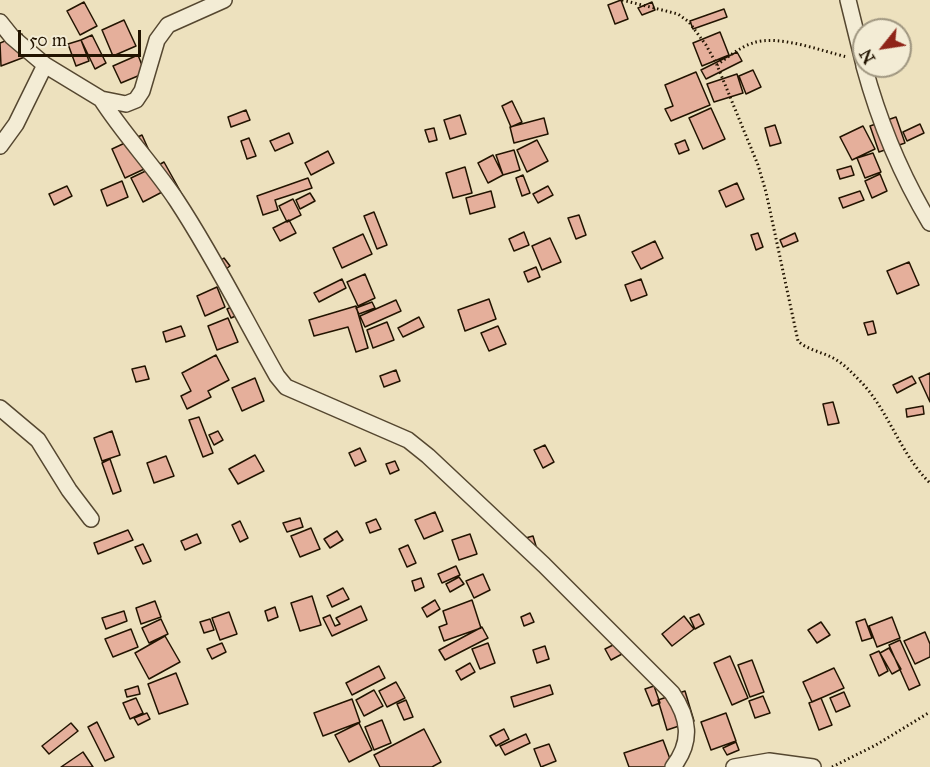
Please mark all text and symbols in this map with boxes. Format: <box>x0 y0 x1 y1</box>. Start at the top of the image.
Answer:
scale bar <box>21 18 144 56</box>
north arrow <box>852 18 912 78</box>
text: 50 m <box>29 29 67 51</box>
text: N <box>856 46 879 67</box>

